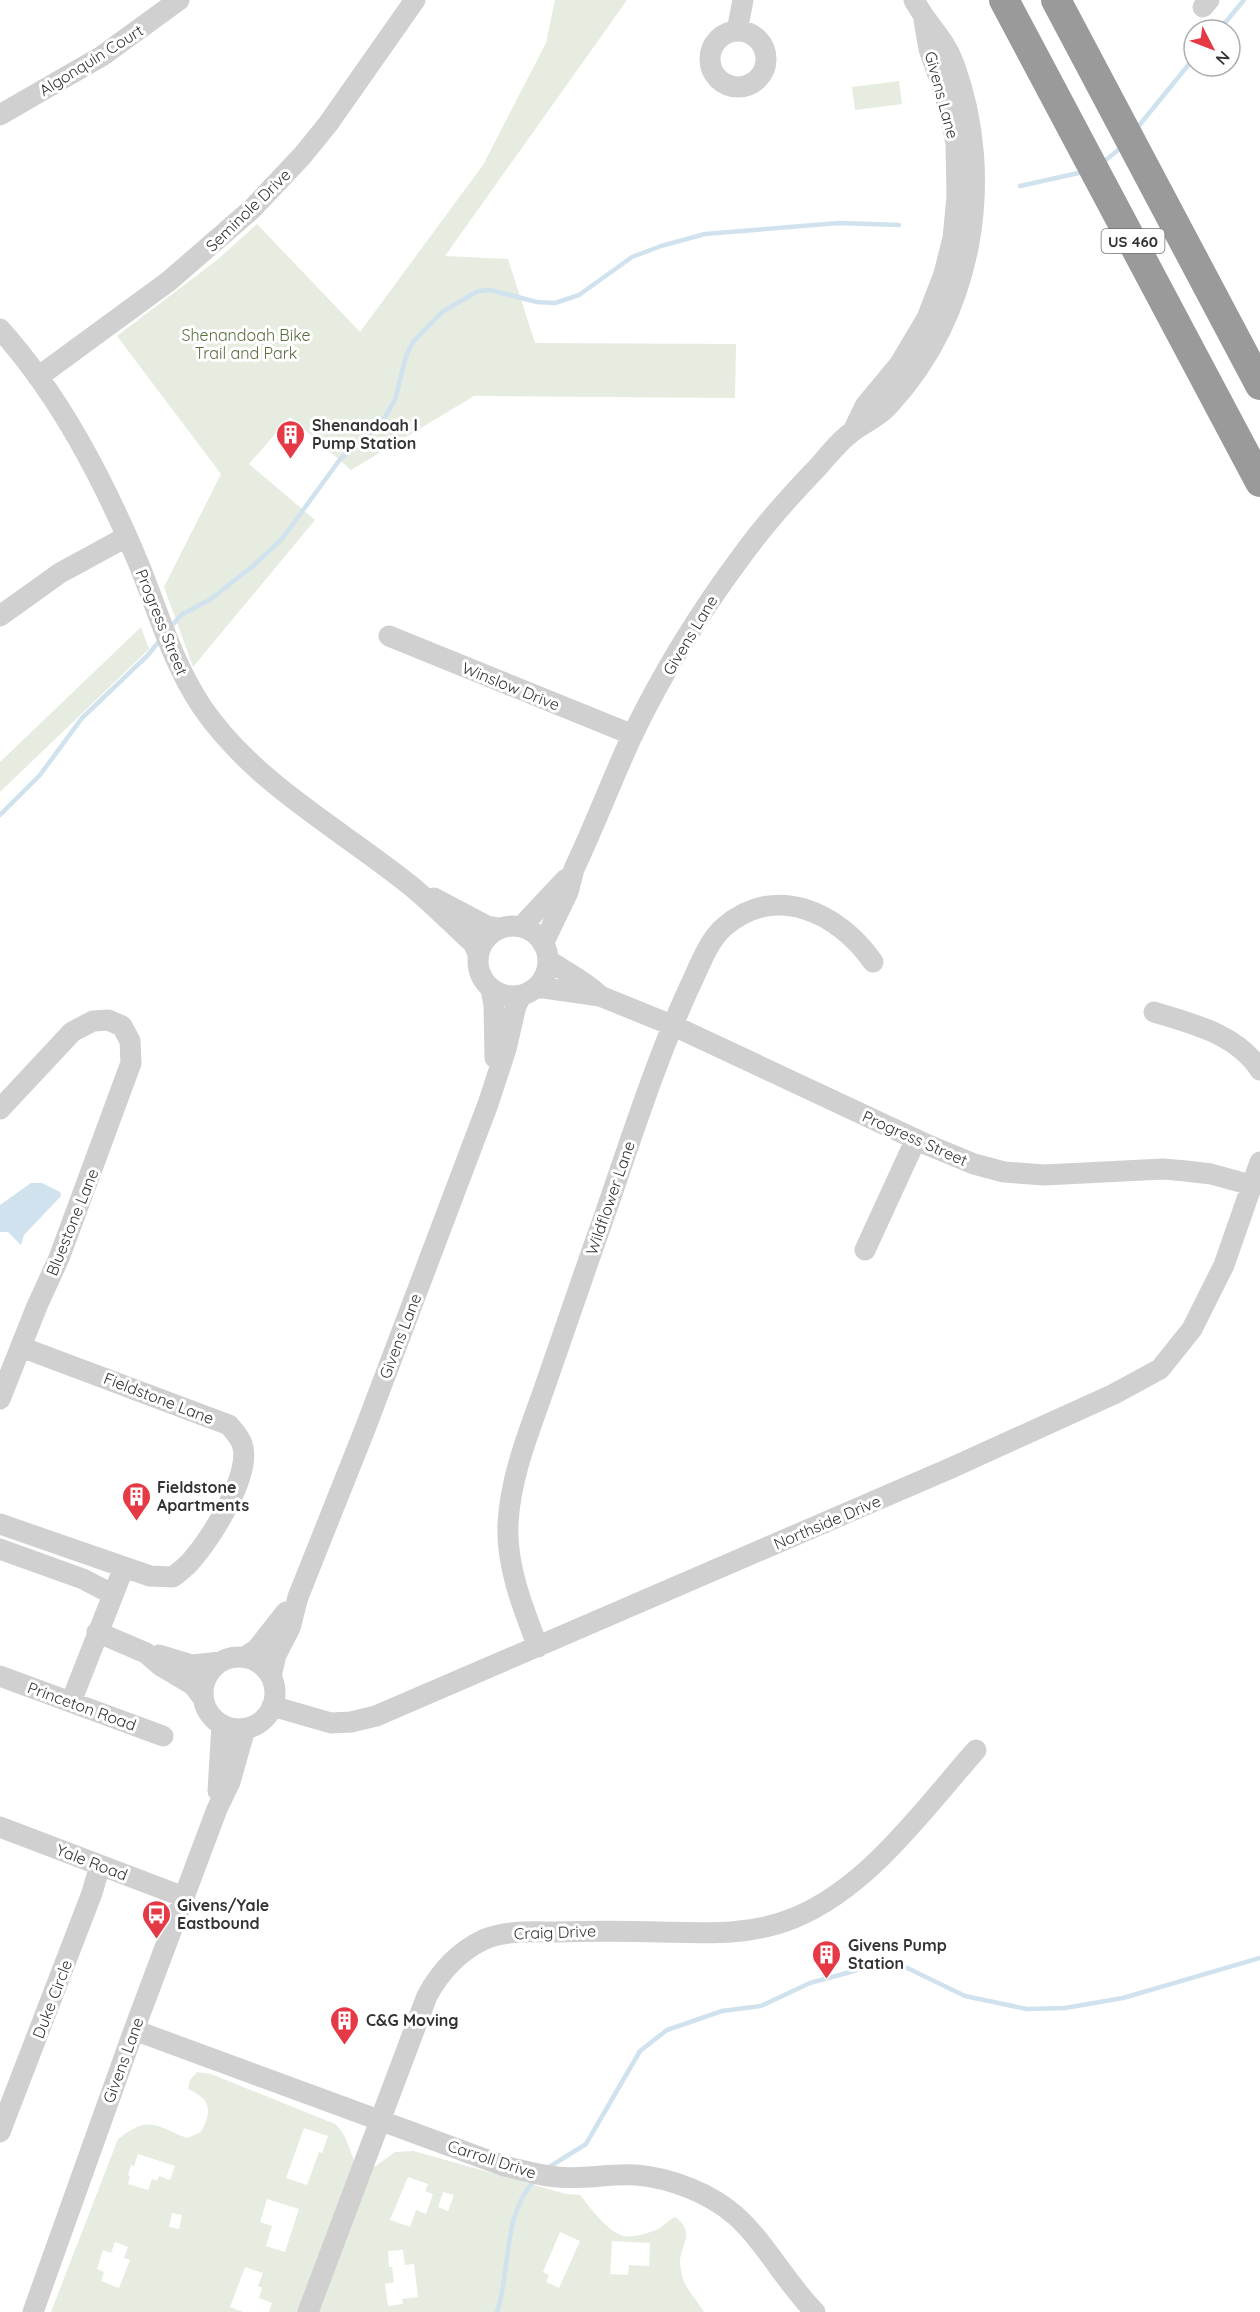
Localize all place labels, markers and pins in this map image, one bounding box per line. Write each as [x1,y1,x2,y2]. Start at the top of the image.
place label: Shenandoah I Pump Station [312,415,418,453]
building icon: Shenandoah I Pump Station [275,418,307,460]
place label: Fieldstone Apartments [157,1477,249,1515]
building icon: Fieldstone Apartments [120,1480,152,1522]
place label: Givens/Yale Eastbound [177,1895,269,1933]
bus stop icon: Givens/Yale Eastbound [140,1898,172,1940]
place label: Givens Pump Station [848,1935,947,1973]
building icon: Givens Pump Station [811,1938,843,1980]
building icon: C&G Moving [329,2004,361,2046]
place label: C&G Moving [366,2010,459,2030]

